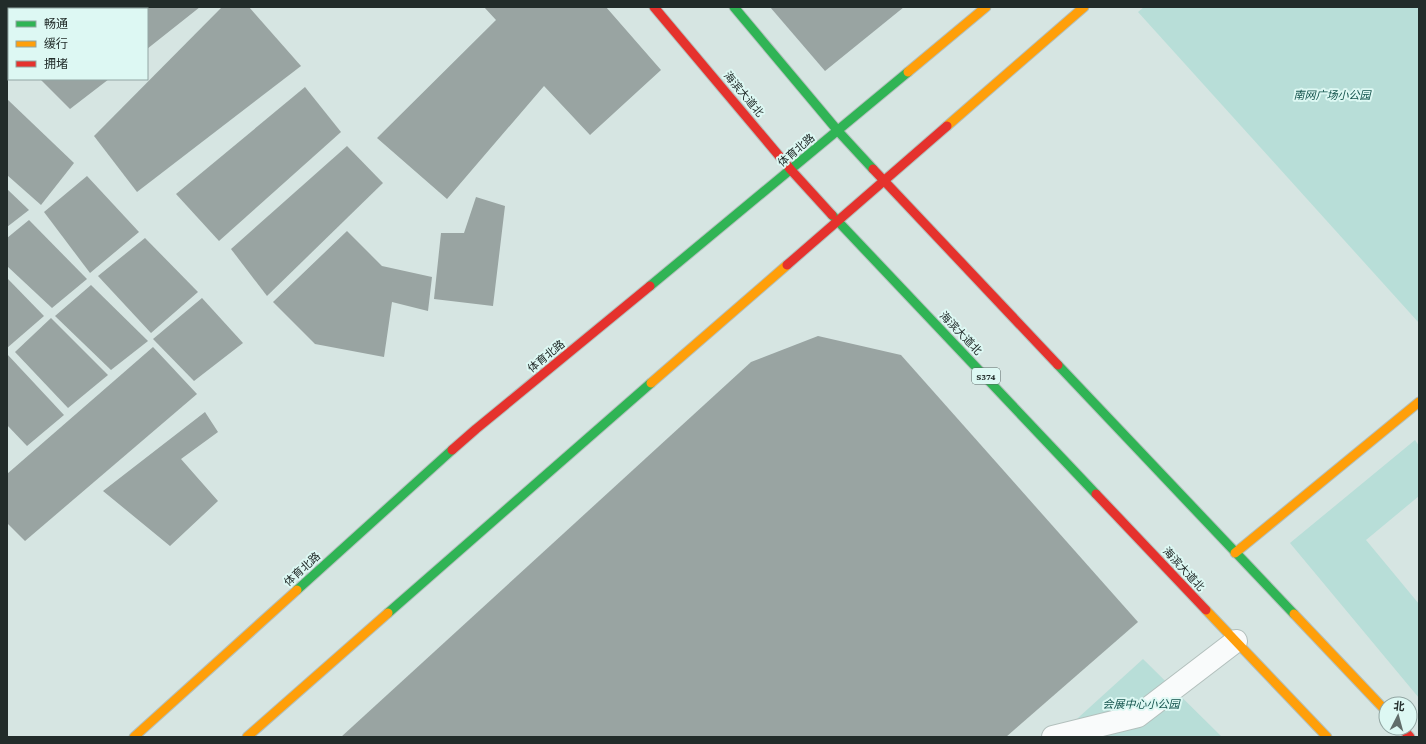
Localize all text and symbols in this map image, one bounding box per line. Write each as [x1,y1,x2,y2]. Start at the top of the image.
legend [8,8,148,80]
text: 畅通 [44,17,68,31]
text: 缓行 [44,37,68,51]
text: 拥堵 [44,57,68,71]
street label: 海滨大道北 [722,69,766,119]
park label: 南网广场小公园 [1294,89,1372,101]
street label: 体育北路 [775,131,817,169]
street label: 海滨大道北 [938,309,984,357]
street label: 体育北路 [525,337,567,375]
road number: S374 [972,368,1000,384]
street label: 海滨大道北 [1161,545,1207,593]
street label: 体育北路 [282,550,322,588]
north arrow [1378,696,1418,736]
park label: 会展中心小公园 [1103,698,1181,710]
text: 北 [1393,700,1405,713]

